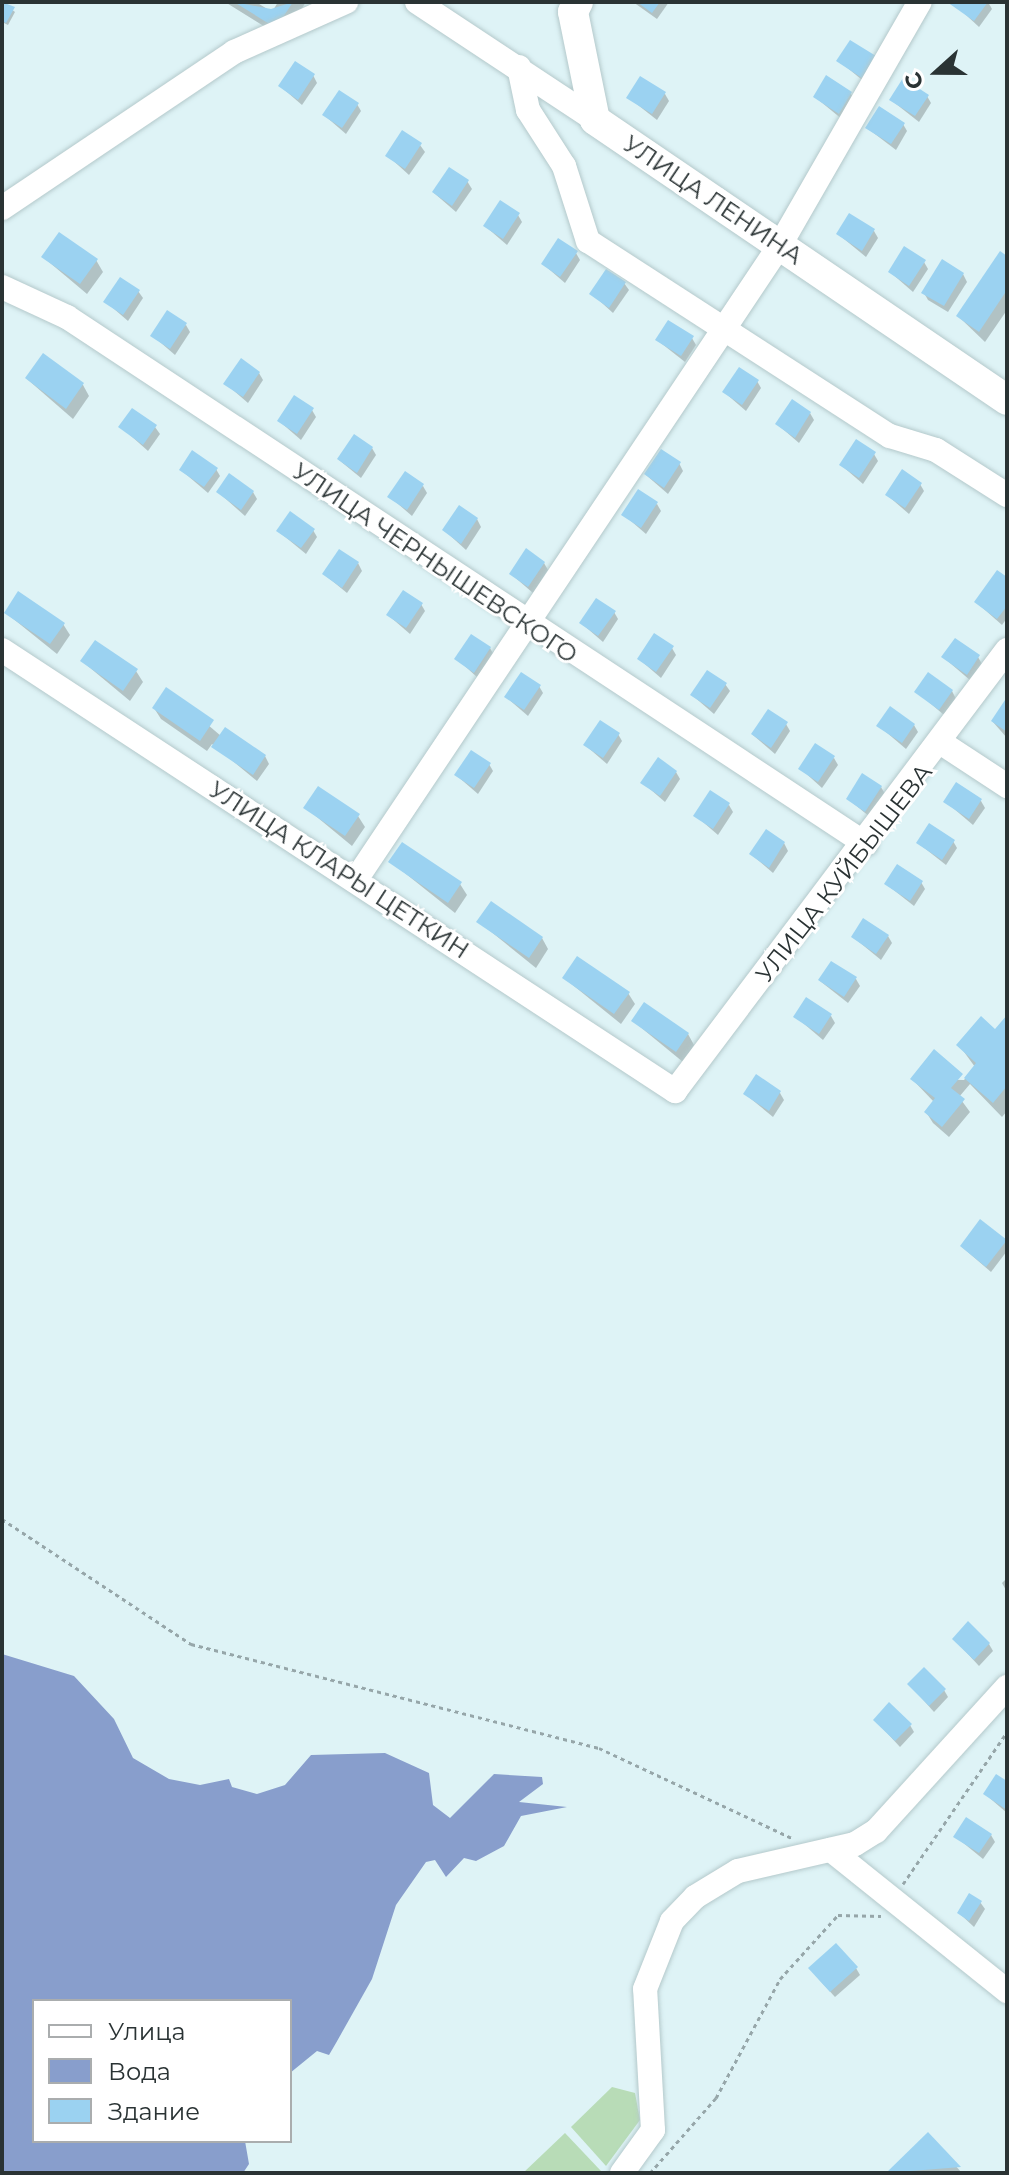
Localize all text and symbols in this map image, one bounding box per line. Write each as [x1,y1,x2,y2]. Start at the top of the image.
north arrow [897,32,977,112]
text: С [899,68,930,93]
street label: УЛИЦА ЛЕНИНА [618,129,808,271]
street label: УЛИЦА ЧЕРНЫШЕВСКОГО [287,457,583,669]
street label: УЛИЦА КУЙБЫШЕВА [750,758,938,988]
street label: УЛИЦА КЛАРЫ ЦЕТКИН [204,775,474,965]
legend [32,1999,292,2143]
text: Улица [108,2017,186,2046]
text: Вода [108,2057,171,2086]
text: Здание [108,2097,200,2126]

